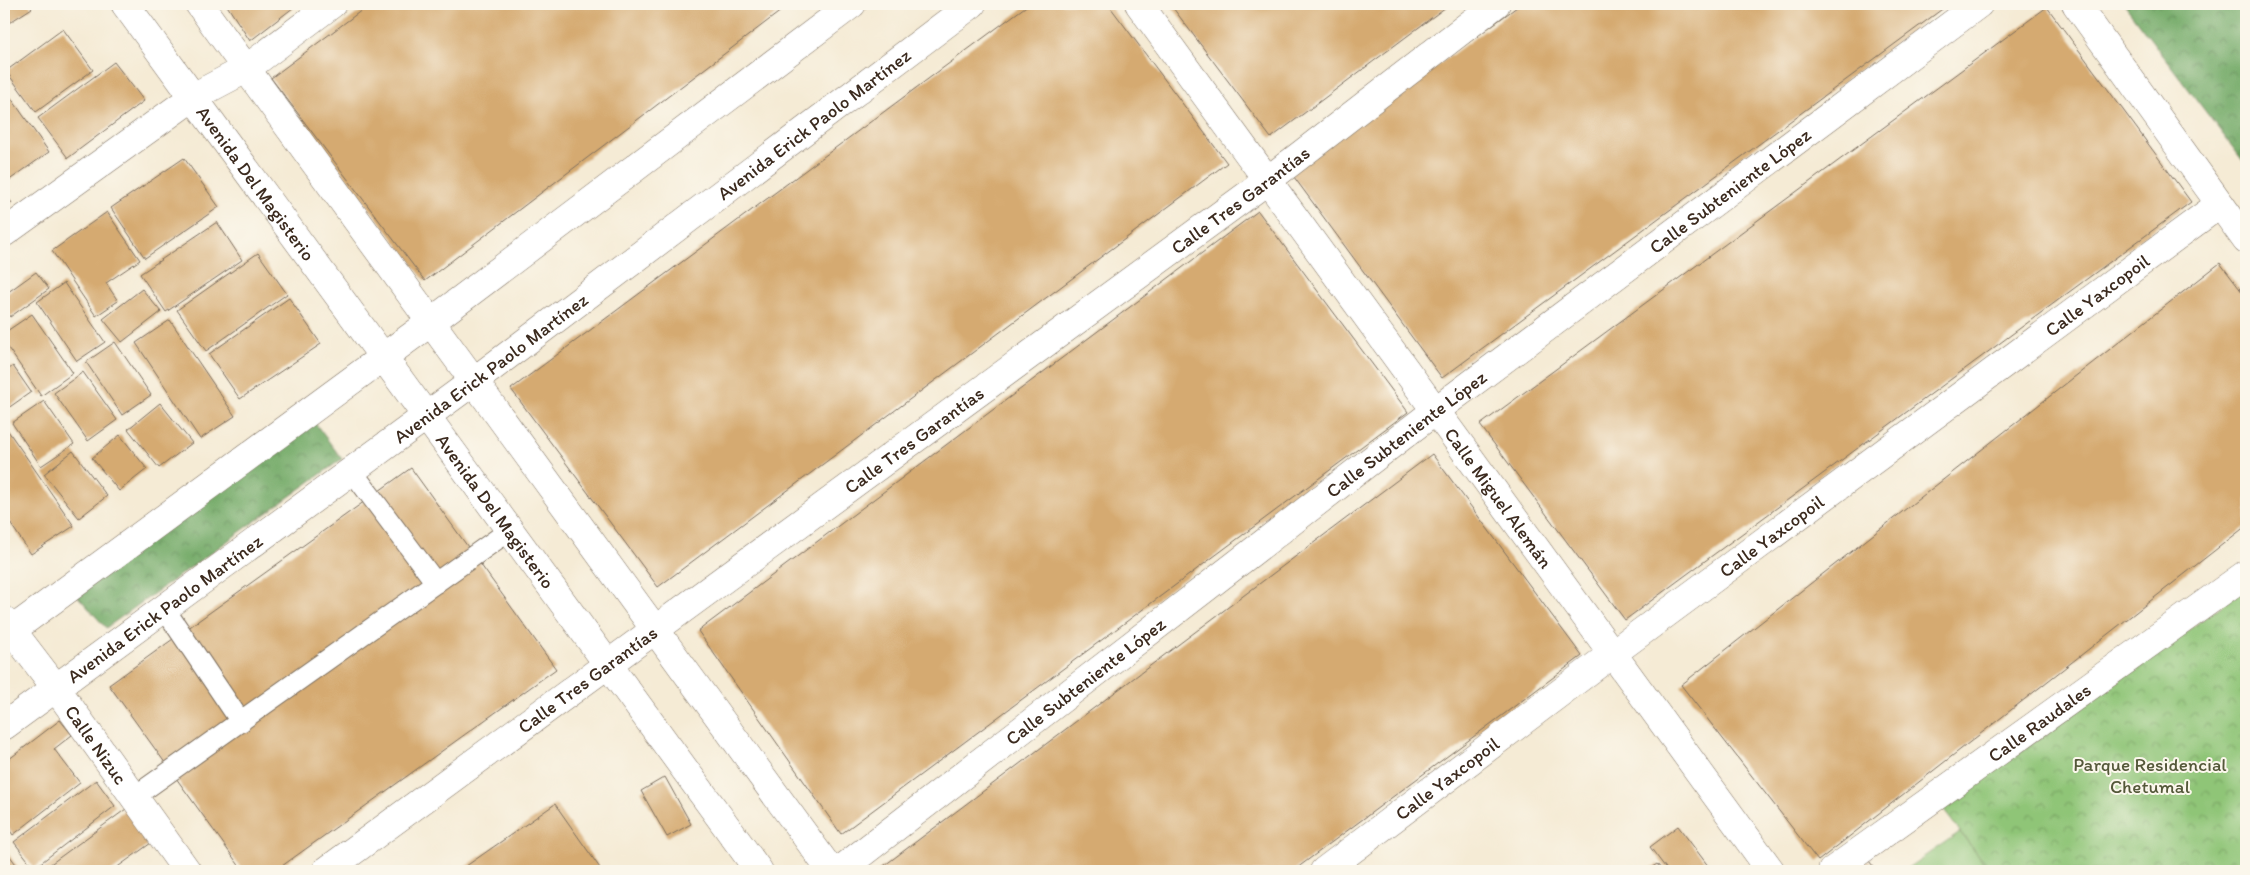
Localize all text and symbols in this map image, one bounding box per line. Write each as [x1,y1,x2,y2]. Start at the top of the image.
street label: Avenida Erick Paolo Martínez [713,43,915,205]
street label: Avenida Del Magisterio [191,102,320,265]
street label: Calle Subteniente López [1645,123,1815,259]
street label: Calle Tres Garantías [1167,141,1314,259]
street label: Calle Yaxcopoil [2041,249,2155,342]
street label: Avenida Erick Paolo Martínez [389,288,593,448]
street label: Calle Subteniente López [1322,366,1491,503]
street label: Calle Tres Garantías [840,382,988,499]
street label: Calle Miguel Alemán [1440,423,1558,573]
street label: Avenida Del Magisterio [431,429,560,593]
street label: Calle Yaxcopoil [1715,490,1829,582]
street label: Avenida Erick Paolo Martínez [63,529,267,688]
street label: Calle Subteniente López [1001,612,1170,750]
street label: Calle Tres Garantías [513,621,662,738]
street label: Calle Raudales [1984,678,2095,767]
street label: Calle Nizuc [60,701,132,789]
street label: Calle Yaxcopoil [1391,732,1504,825]
park label: Parque Residencial Chetumal [2073,753,2227,798]

